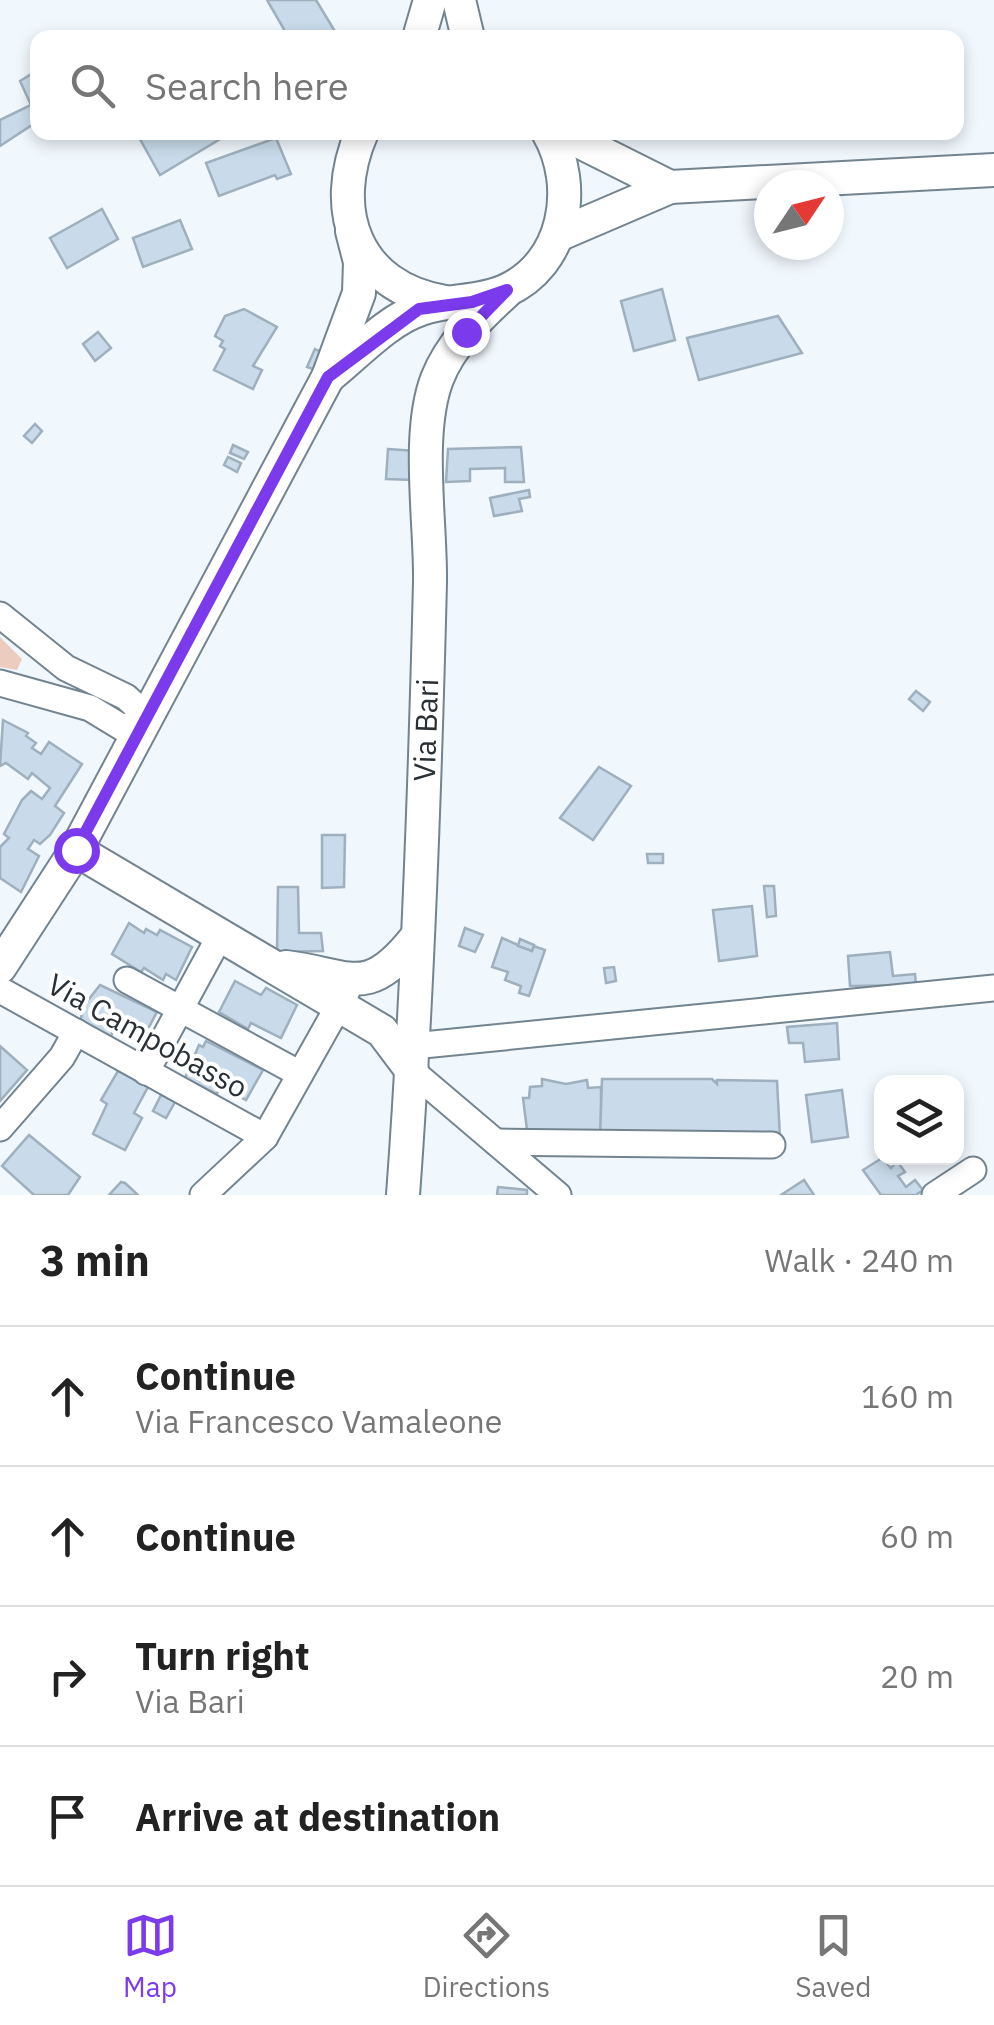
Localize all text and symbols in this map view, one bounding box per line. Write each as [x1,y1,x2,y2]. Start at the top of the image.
search box [30,30,964,140]
icon: search [65,58,120,113]
text: Search here [145,61,349,110]
north arrow [754,170,844,260]
route end [444,310,490,356]
street label: Via Bari [404,678,446,782]
route start [54,828,100,874]
street label: Via Campobasso [41,964,255,1106]
map controls [874,1075,964,1165]
button: layers [874,1075,964,1165]
text: 3 min [40,1233,150,1288]
text: Walk · 240 m [765,1239,954,1281]
text: Continue [135,1351,296,1400]
icon: ahead [40,1369,95,1424]
text: 160 m [861,1375,954,1417]
text: Via Francesco Vamaleone [135,1400,502,1442]
icon: ahead [40,1509,95,1564]
text: Continue [135,1512,296,1561]
text: 60 m [880,1515,954,1557]
text: Turn right [135,1631,310,1680]
icon: right [40,1649,95,1704]
text: 20 m [880,1655,954,1697]
text: Via Bari [135,1680,245,1722]
icon: arrive [40,1789,95,1844]
text: Arrive at destination [135,1792,500,1841]
tab: Map [123,1908,178,2005]
tab: Directions [423,1908,550,2005]
tab: Saved [795,1908,871,2005]

